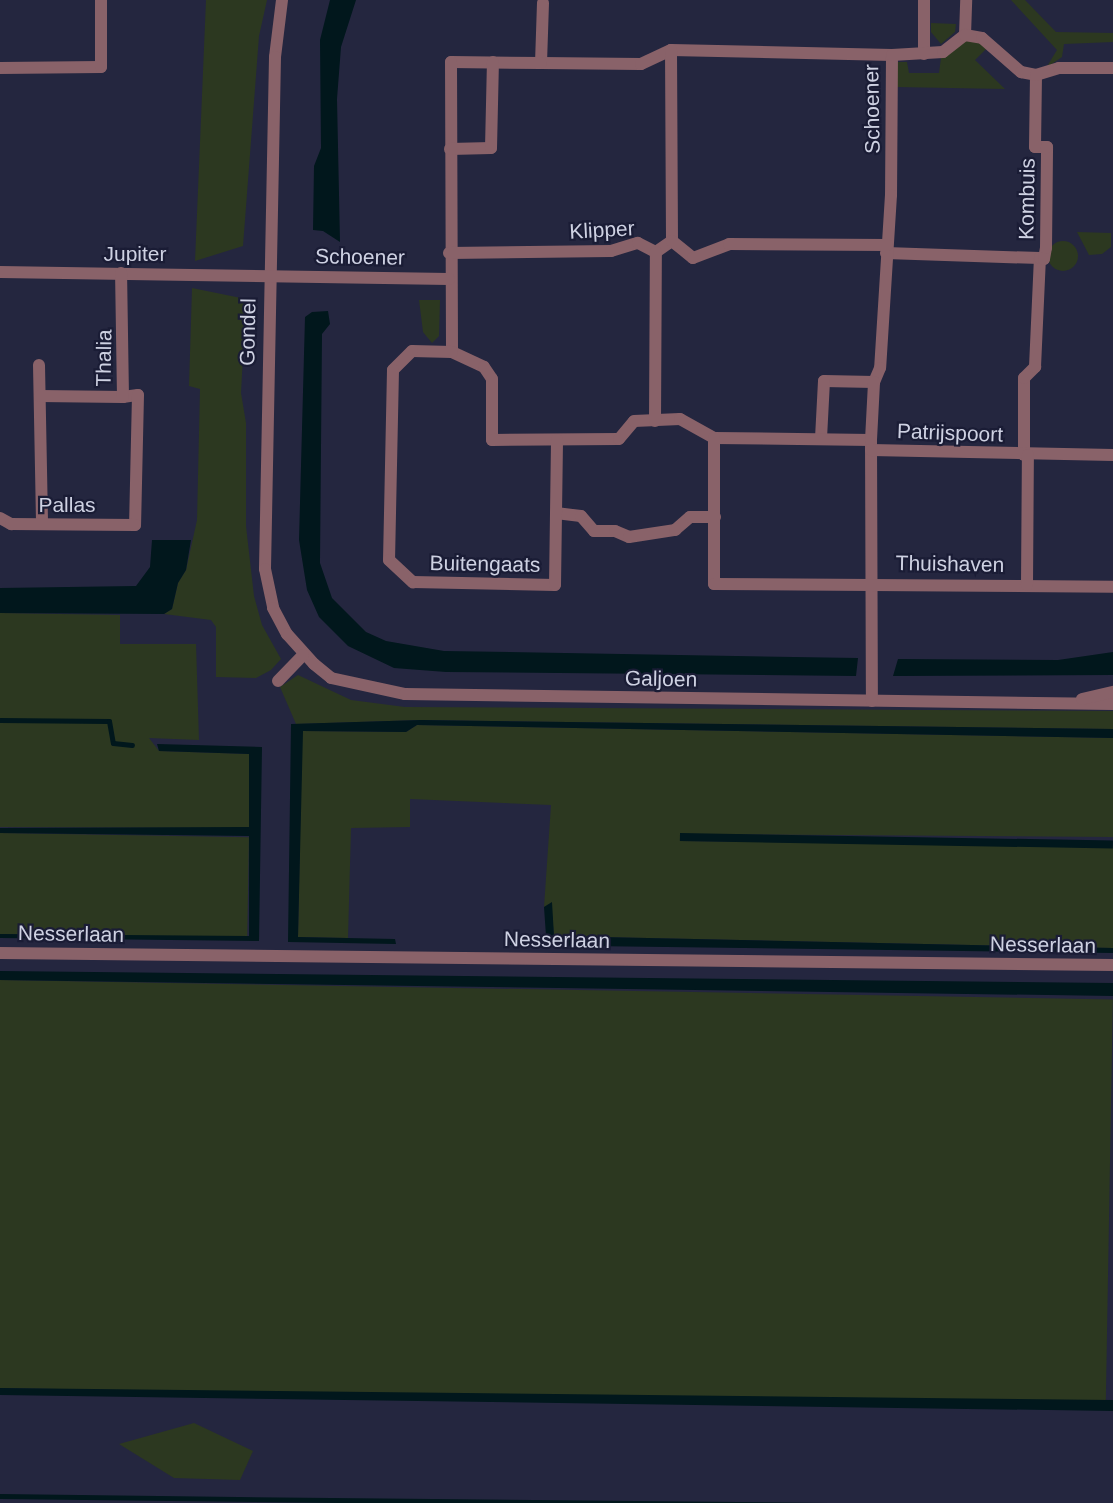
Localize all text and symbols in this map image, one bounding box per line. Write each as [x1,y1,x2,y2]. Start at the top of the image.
street label: Schoener [859,64,885,154]
street label: Kombuis [1014,158,1040,240]
street label: Klipper [569,216,635,244]
street label: Jupiter [103,241,167,267]
street label: Schoener [315,244,405,270]
street label: Gondel [235,298,261,366]
street label: Thalia [91,329,117,387]
street label: Patrijspoort [896,419,1004,447]
street label: Pallas [38,492,96,518]
street label: Buitengaats [429,550,541,578]
street label: Thuishaven [896,550,1004,578]
street label: Galjoen [625,666,697,692]
street label: Nesserlaan [18,920,124,948]
street label: Nesserlaan [504,926,610,954]
street label: Nesserlaan [990,931,1096,959]

